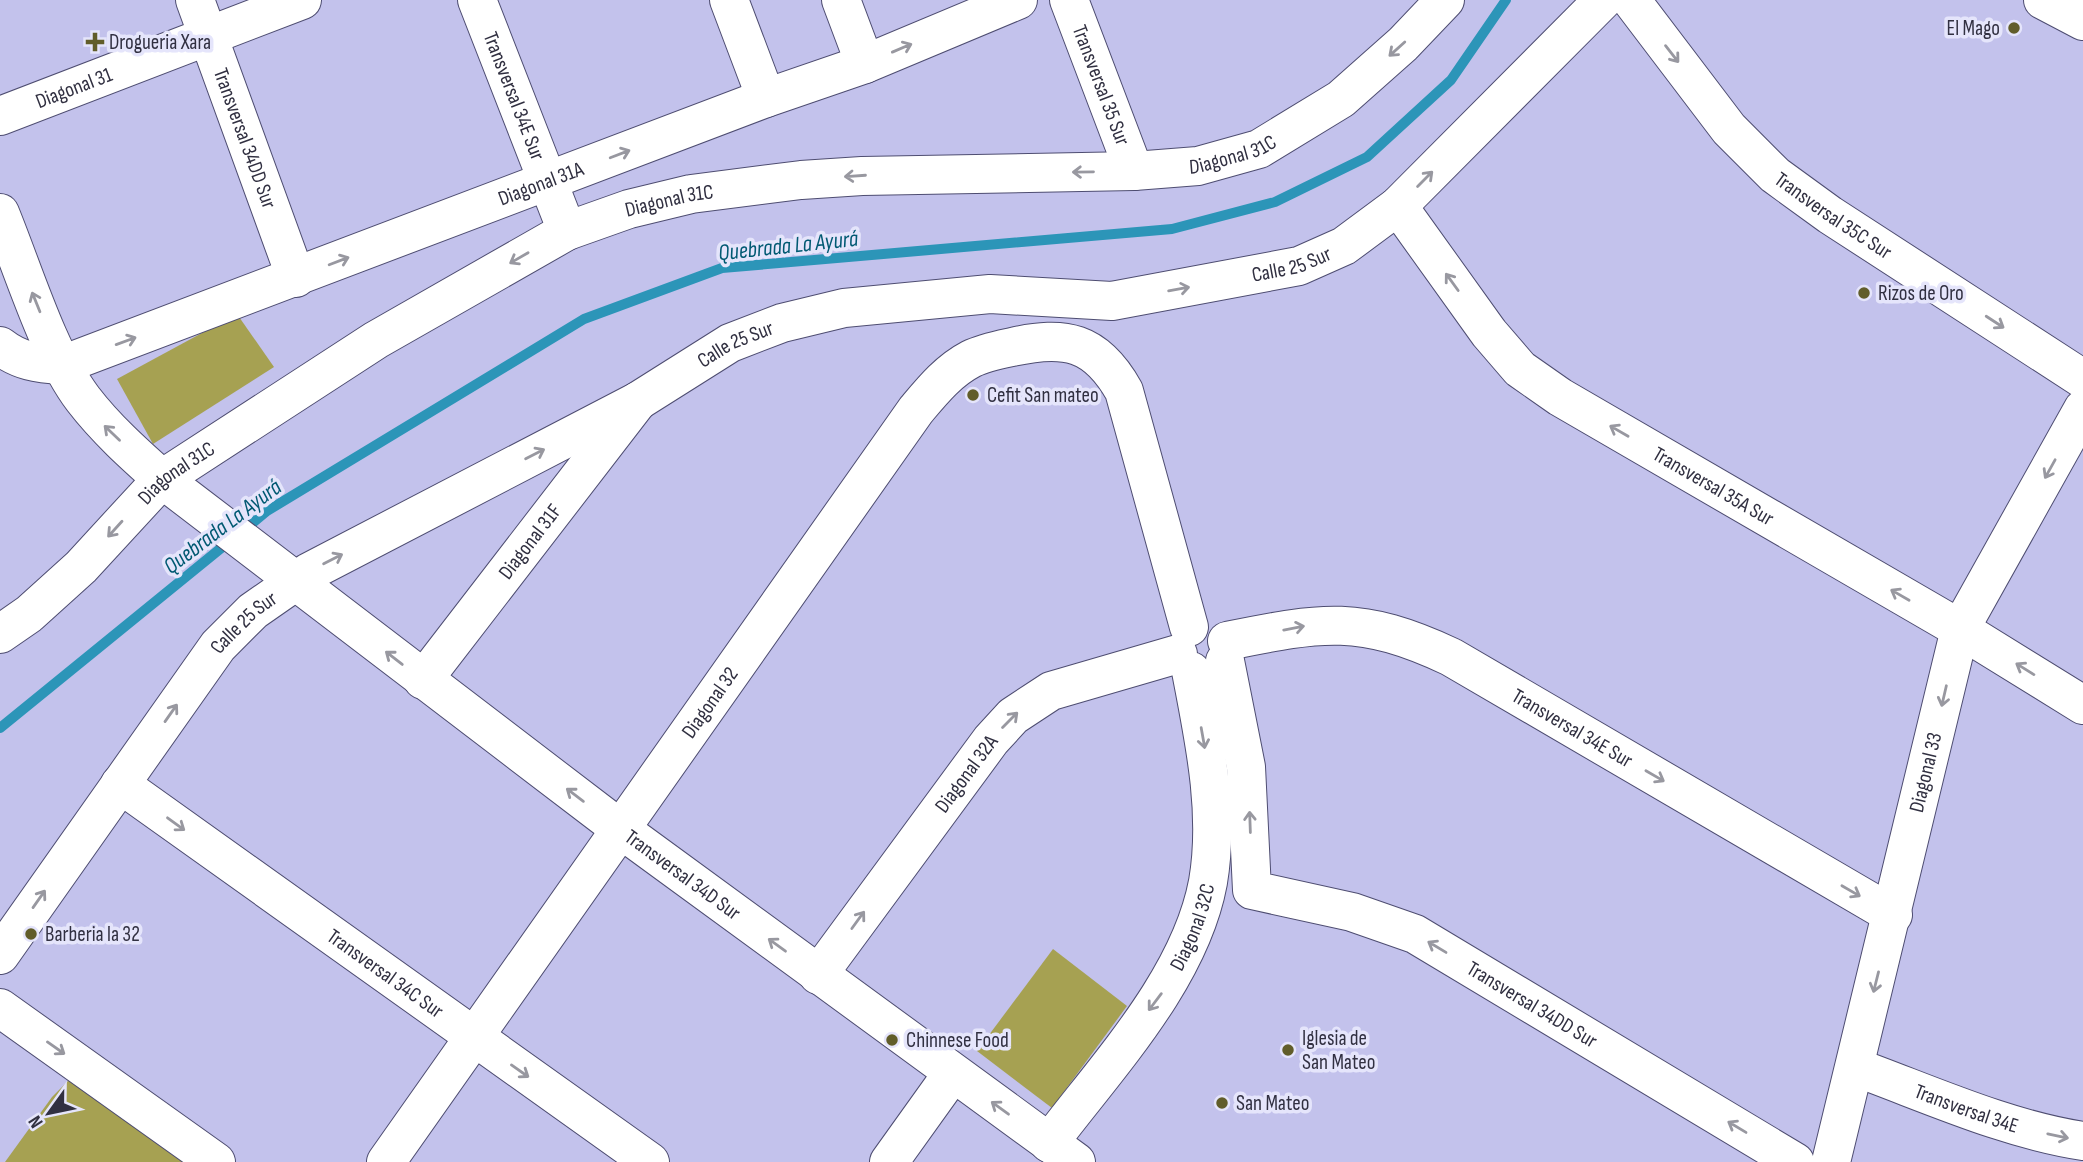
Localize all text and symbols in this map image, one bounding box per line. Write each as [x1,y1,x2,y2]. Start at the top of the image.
place label: El Mago [1947,16,2000,41]
marker: El Mago [2006,20,2022,36]
street label: Transversal 35 Sur [1067,22,1135,149]
street label: Transversal 34E Sur [478,28,550,164]
place label: Drogueria Xara [109,30,211,55]
marker: Drogueria Xara [87,34,103,50]
one-way arrow [1389,40,1406,57]
one-way arrow [891,41,912,54]
one-way arrow [1665,44,1680,63]
street label: Diagonal 31 [32,62,116,114]
street label: Transversal 34DD Sur [208,65,282,212]
street label: Diagonal 31C [1188,129,1281,180]
one-way arrow [609,147,631,160]
street label: Diagonal 31A [495,156,588,211]
one-way arrow [1072,165,1095,178]
street label: Transversal 35C Sur [1769,167,1896,265]
one-way arrow [845,170,867,183]
one-way arrow [1416,170,1433,187]
street label: Diagonal 31C [622,179,715,223]
water label: Quebrada La Ayurá [717,225,860,267]
street label: Calle 25 Sur [1250,241,1335,288]
one-way arrow [510,251,530,265]
one-way arrow [328,254,350,267]
one-way arrow [1445,273,1459,292]
place label: Rizos de Oro [1878,281,1964,306]
one-way arrow [1168,282,1190,295]
marker: Rizos de Oro [1856,285,1872,301]
one-way arrow [29,292,42,313]
one-way arrow [1985,314,2004,329]
street label: Calle 25 Sur [693,315,777,373]
one-way arrow [115,334,137,346]
place label: Cefit San mateo [987,383,1099,408]
marker: Cefit San mateo [965,387,981,403]
one-way arrow [104,424,121,441]
one-way arrow [1609,424,1630,437]
street label: Diagonal 31C [133,436,219,510]
street label: Transversal 35A Sur [1648,442,1778,531]
one-way arrow [525,447,545,461]
one-way arrow [2043,458,2057,478]
water label: Quebrada La Ayurá [158,473,288,580]
street label: Diagonal 31F [493,499,567,584]
one-way arrow [107,519,123,537]
one-way arrow [323,552,343,566]
street label: Calle 25 Sur [205,586,282,658]
one-way arrow [1891,588,1911,602]
one-way arrow [1282,621,1305,634]
one-way arrow [385,650,403,665]
one-way arrow [2015,662,2035,676]
street label: Diagonal 32 [677,663,744,743]
street label: Transversal 34E Sur [1507,683,1637,773]
one-way arrow [1937,684,1950,706]
one-way arrow [164,704,178,723]
one-way arrow [1002,711,1019,728]
one-way arrow [1197,726,1210,749]
street label: Diagonal 32A [930,729,1004,818]
street label: Diagonal 33 [1904,730,1948,815]
one-way arrow [1644,769,1664,783]
one-way arrow [566,788,585,802]
one-way arrow [1244,811,1257,834]
one-way arrow [166,817,185,831]
street label: Transversal 34D Sur [620,824,745,926]
street label: Diagonal 32C [1165,881,1220,975]
one-way arrow [1840,884,1860,898]
one-way arrow [32,890,46,909]
one-way arrow [851,911,866,930]
place label: Barberia la 32 [45,922,140,947]
street label: Transversal 34C Sur [322,924,448,1024]
marker: Barberia la 32 [23,926,39,942]
one-way arrow [768,938,787,952]
one-way arrow [1427,939,1447,953]
street label: Transversal 34DD Sur [1462,956,1602,1053]
one-way arrow [1869,970,1882,992]
one-way arrow [1147,992,1162,1010]
place label: Iglesia de San Mateo [1302,1026,1375,1075]
place label: Chinnese Food [906,1028,1009,1053]
marker: Chinnese Food [884,1032,900,1048]
one-way arrow [46,1041,65,1055]
marker: Iglesia de San Mateo [1280,1042,1296,1058]
one-way arrow [510,1064,529,1078]
north arrow [14,1078,84,1148]
street label: Transversal 34E [1911,1079,2021,1139]
place label: San Mateo [1236,1091,1309,1116]
marker: San Mateo [1214,1095,1230,1111]
one-way arrow [991,1101,1010,1116]
text: N [24,1111,48,1132]
one-way arrow [1727,1120,1747,1134]
one-way arrow [2046,1130,2069,1144]

